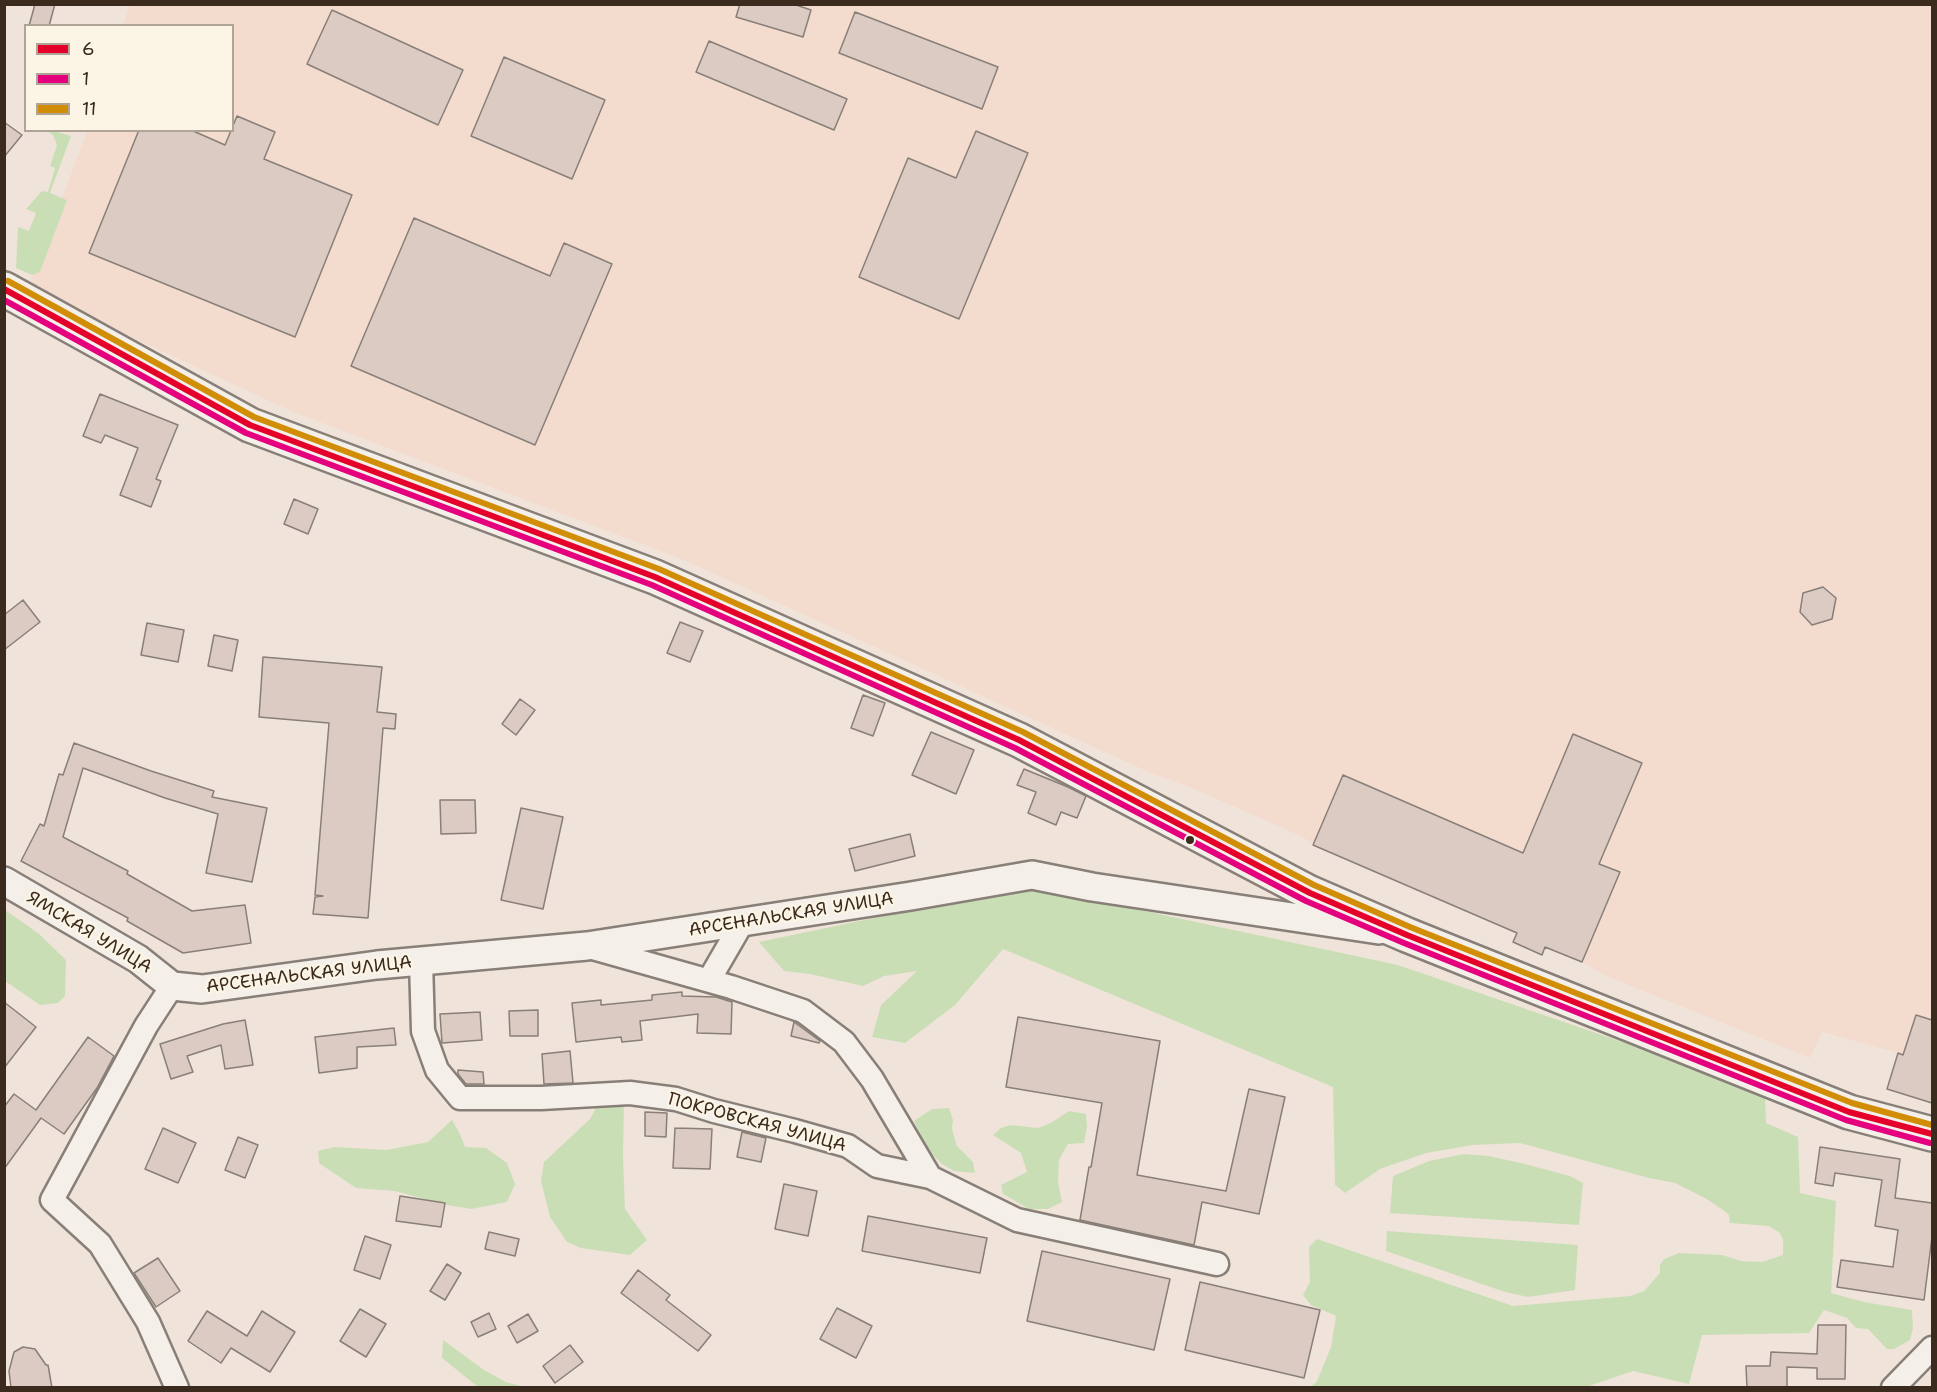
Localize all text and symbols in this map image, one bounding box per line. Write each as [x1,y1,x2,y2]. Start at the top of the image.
legend [24,24,234,132]
text: 6 [82,37,95,61]
text: 1 [82,67,90,91]
text: 11 [82,97,96,121]
unlabelled marker [1184,834,1196,846]
street label: ЯМСКАЯ УЛИЦА [23,887,155,979]
street label: АРСЕНАЛЬСКАЯ УЛИЦА [687,888,895,942]
street label: АРСЕНАЛЬСКАЯ УЛИЦА [205,952,413,998]
street label: ПОКРОВСКАЯ УЛИЦА [666,1089,848,1157]

